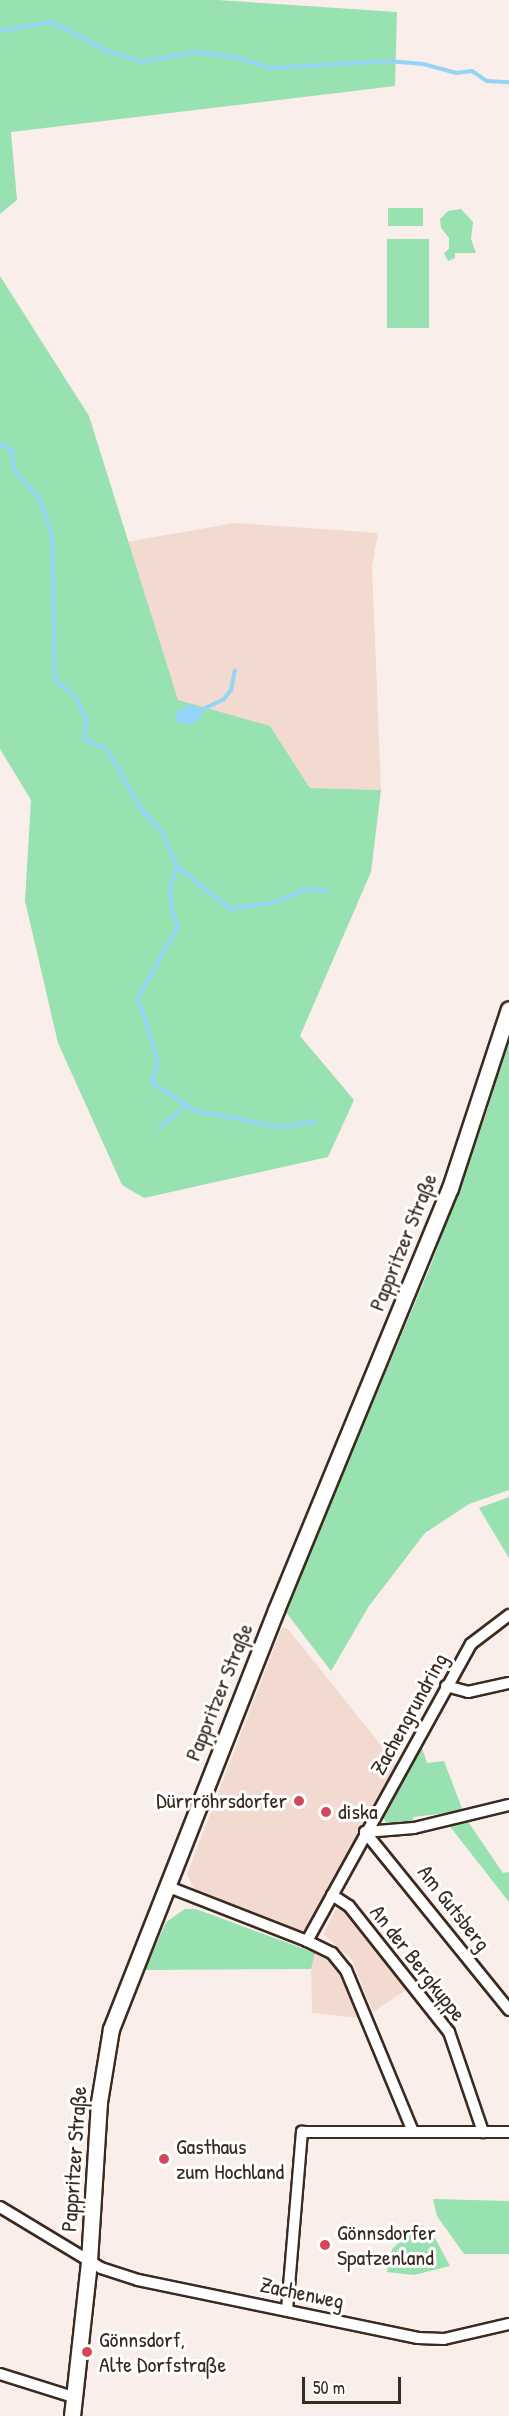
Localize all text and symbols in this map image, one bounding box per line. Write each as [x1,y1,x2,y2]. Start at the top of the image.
street label: Pappritzer Straße [363,1169,443,1315]
street label: Pappritzer Straße [179,1619,259,1765]
street label: Zachengrundring [365,1649,453,1779]
place label: Dürrröhrsdorfer [156,1788,287,1814]
marker: Dürrröhrsdorfer [292,1794,306,1808]
place label: diska [338,1799,378,1825]
marker: diska [319,1805,333,1819]
street label: Am Gutsberg [412,1860,496,1956]
street label: An der Bergkuppe [364,1900,472,2026]
street label: Pappritzer Straße [56,2085,92,2233]
place label: Gasthaus zum Hochland [176,2133,284,2184]
marker: Gasthaus zum Hochland [157,2152,171,2166]
place label: Gönnsdorfer Spatzenland [337,2219,436,2270]
marker: Gönnsdorfer Spatzenland [318,2238,332,2252]
street label: Zachenweg [258,2271,346,2315]
place label: Gönnsdorf, Alte Dorfstraße [99,2326,226,2378]
marker: Gönnsdorf, Alte Dorfstraße [80,2345,94,2359]
scale bar [305,2365,404,2403]
text: 50 m [313,2375,345,2400]

